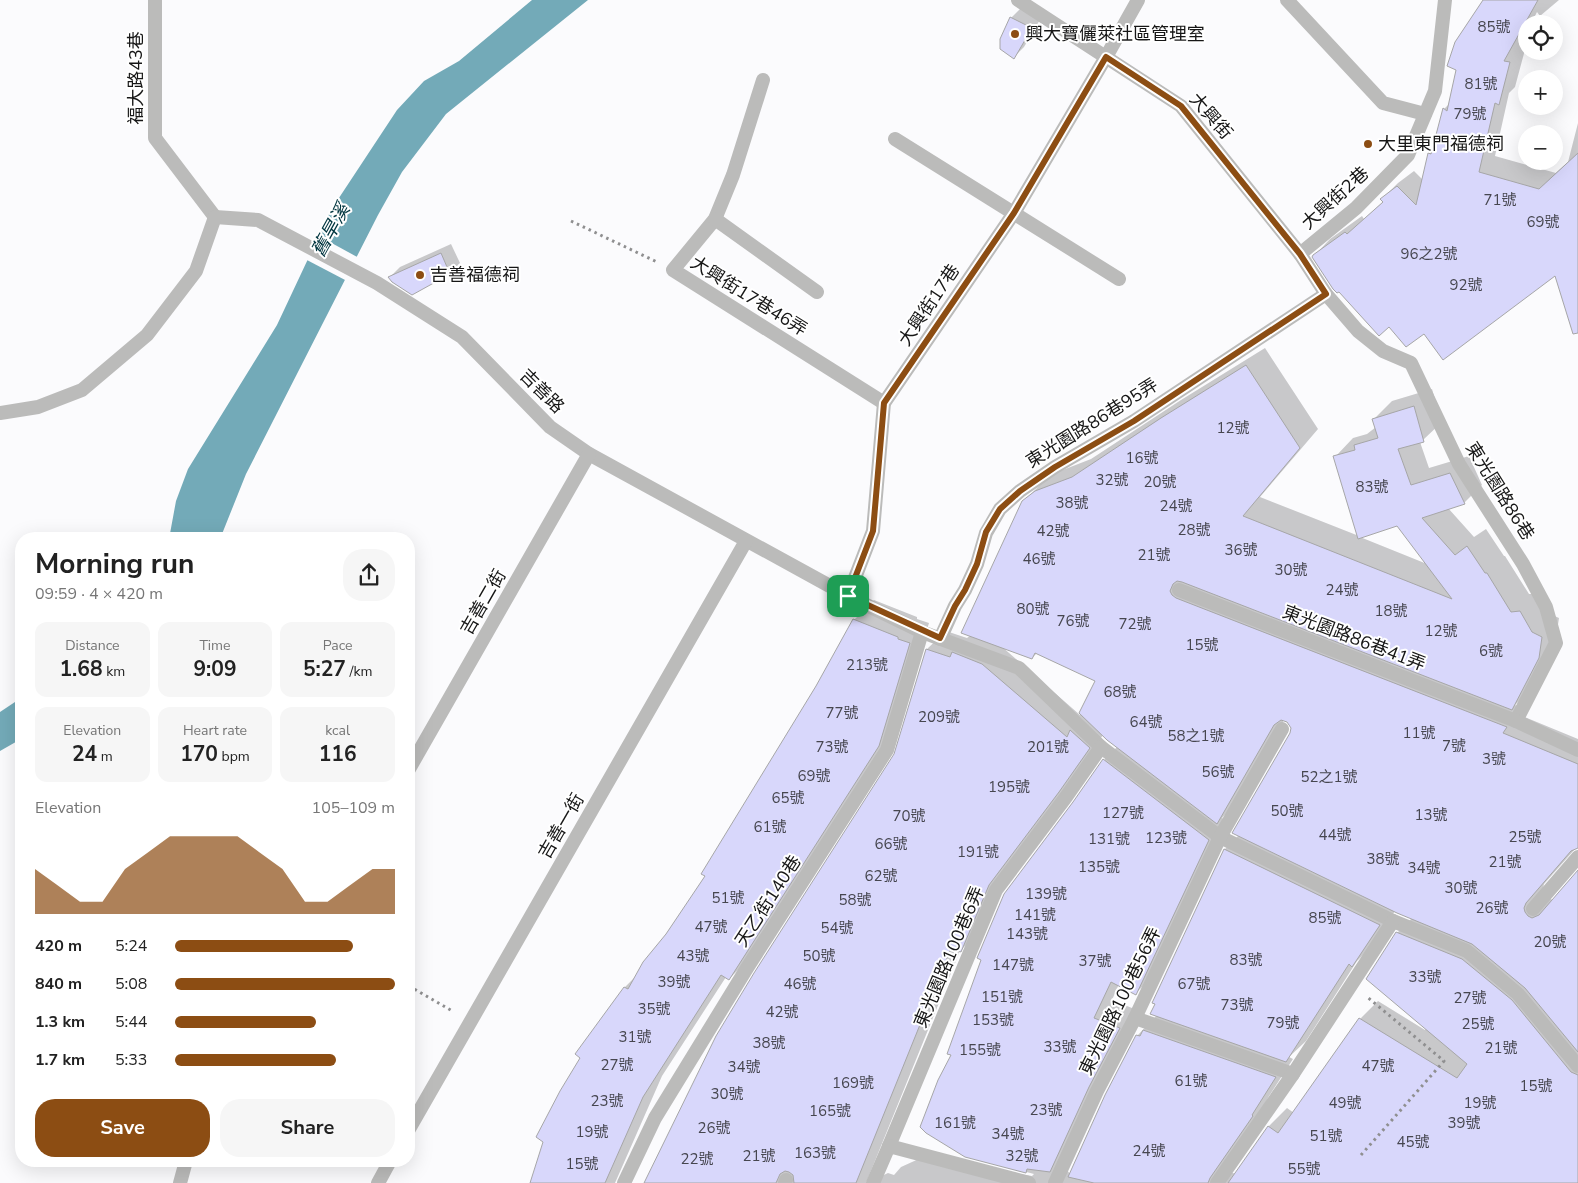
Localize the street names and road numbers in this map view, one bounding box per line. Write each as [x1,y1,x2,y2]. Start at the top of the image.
street label: 福大路43巷 [124,31,148,125]
street label: 大興街 [1184,88,1238,144]
street label: 大興街2巷 [1296,161,1374,235]
street label: 大興街17巷46弄 [686,251,812,341]
street label: 大興街17巷 [893,259,965,351]
street label: 吉善路 [514,363,570,419]
street label: 東光園路86巷95弄 [1022,373,1162,473]
street label: 東光園路86巷 [1460,437,1540,545]
street label: 吉善二街 [455,565,511,639]
street label: 東光園路86巷41弄 [1279,600,1429,676]
street label: 吉善一街 [533,789,589,863]
street label: 天乙街140巷 [730,851,806,951]
street label: 東光園路100巷6弄 [908,883,990,1031]
street label: 東光園路100巷56弄 [1074,923,1166,1079]

